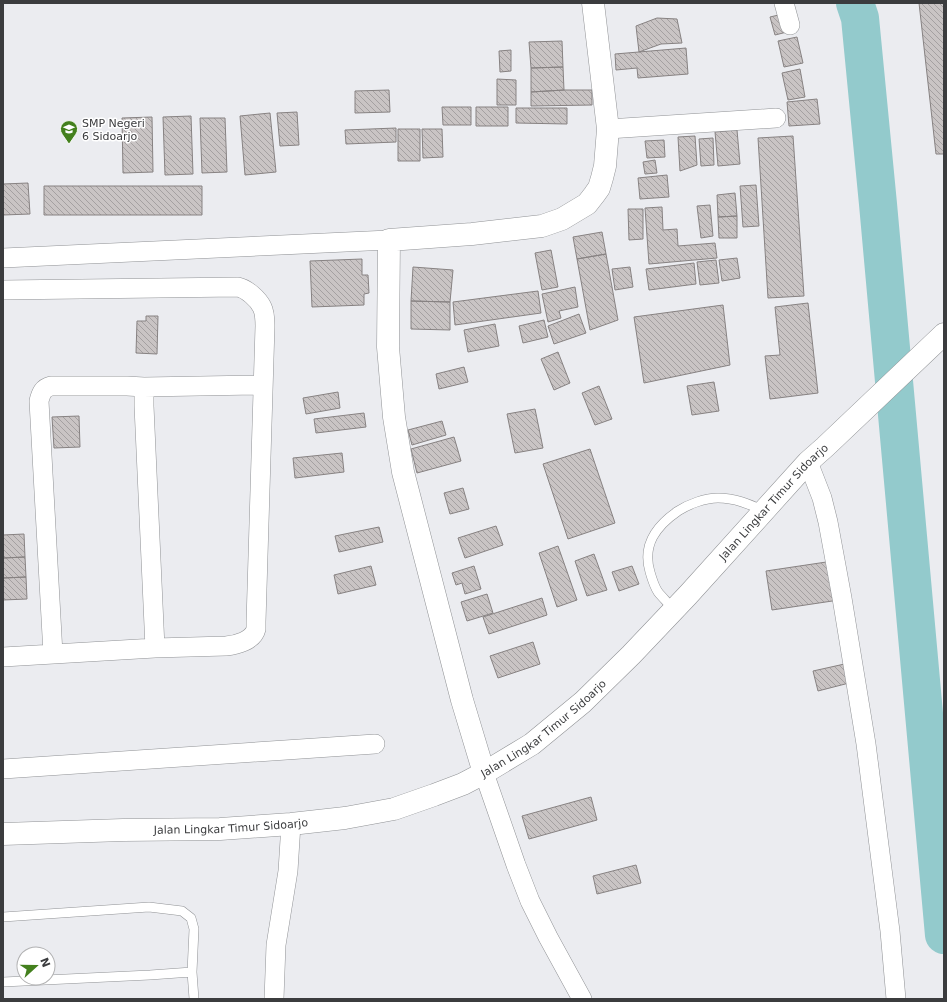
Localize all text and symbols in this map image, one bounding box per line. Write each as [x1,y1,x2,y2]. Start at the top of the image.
place label: SMP Negeri 6 Sidoarjo [82,117,145,143]
school or university icon: SMP Negeri 6 Sidoarjo [59,119,79,144]
street label: Jalan Lingkar Timur Sidoarjo [715,441,831,564]
street label: Jalan Lingkar Timur Sidoarjo [478,676,609,780]
street label: Jalan Lingkar Timur Sidoarjo [153,816,309,836]
north arrow [16,946,56,986]
text: N [37,956,53,969]

